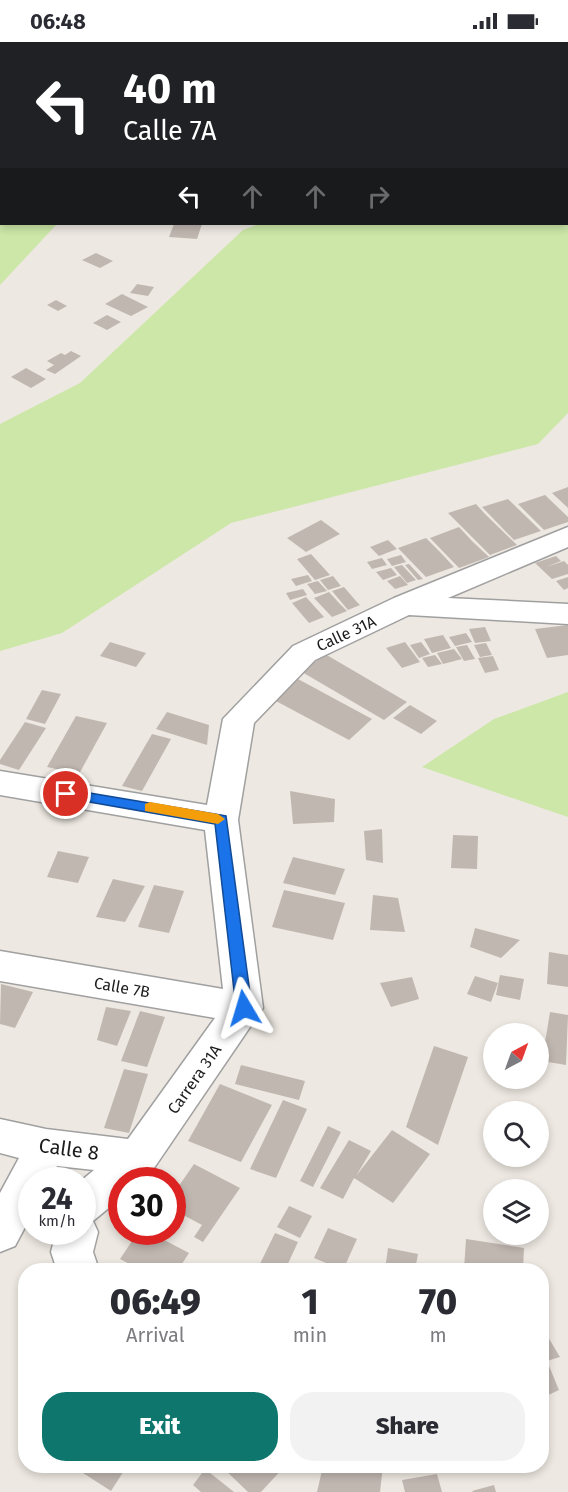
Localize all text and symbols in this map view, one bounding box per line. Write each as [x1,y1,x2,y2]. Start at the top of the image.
text: 06:48 [30,8,86,35]
text: 40 m [123,64,217,114]
icon: left [24,66,102,144]
text: Calle 7A [123,115,216,147]
icon: left [173,180,206,213]
icon: ahead [236,180,269,213]
icon: ahead [299,180,332,213]
icon: right [362,180,395,213]
street label: Calle 31A [314,611,380,655]
pin [40,768,91,819]
icon: arrive [49,777,82,810]
street label: Calle 7B [92,973,152,1002]
position arrow [212,976,276,1040]
north arrow [483,1023,549,1089]
map controls [483,1023,549,1245]
street label: Carrera 31A [164,1040,226,1118]
button: search [483,1101,549,1167]
street label: Calle 8 [37,1133,101,1165]
speed limit sign: 30 [108,1167,186,1245]
button: layers [483,1179,549,1245]
text: 24 [41,1181,73,1217]
text: km/h [38,1212,76,1230]
text: 06:49 [110,1280,201,1324]
text: 1 [301,1280,318,1324]
text: 70 [419,1280,457,1324]
text: Arrival [126,1323,185,1347]
text: min [293,1323,327,1347]
text: m [429,1323,447,1347]
button: Exit [42,1392,278,1461]
button: Share [290,1392,525,1461]

